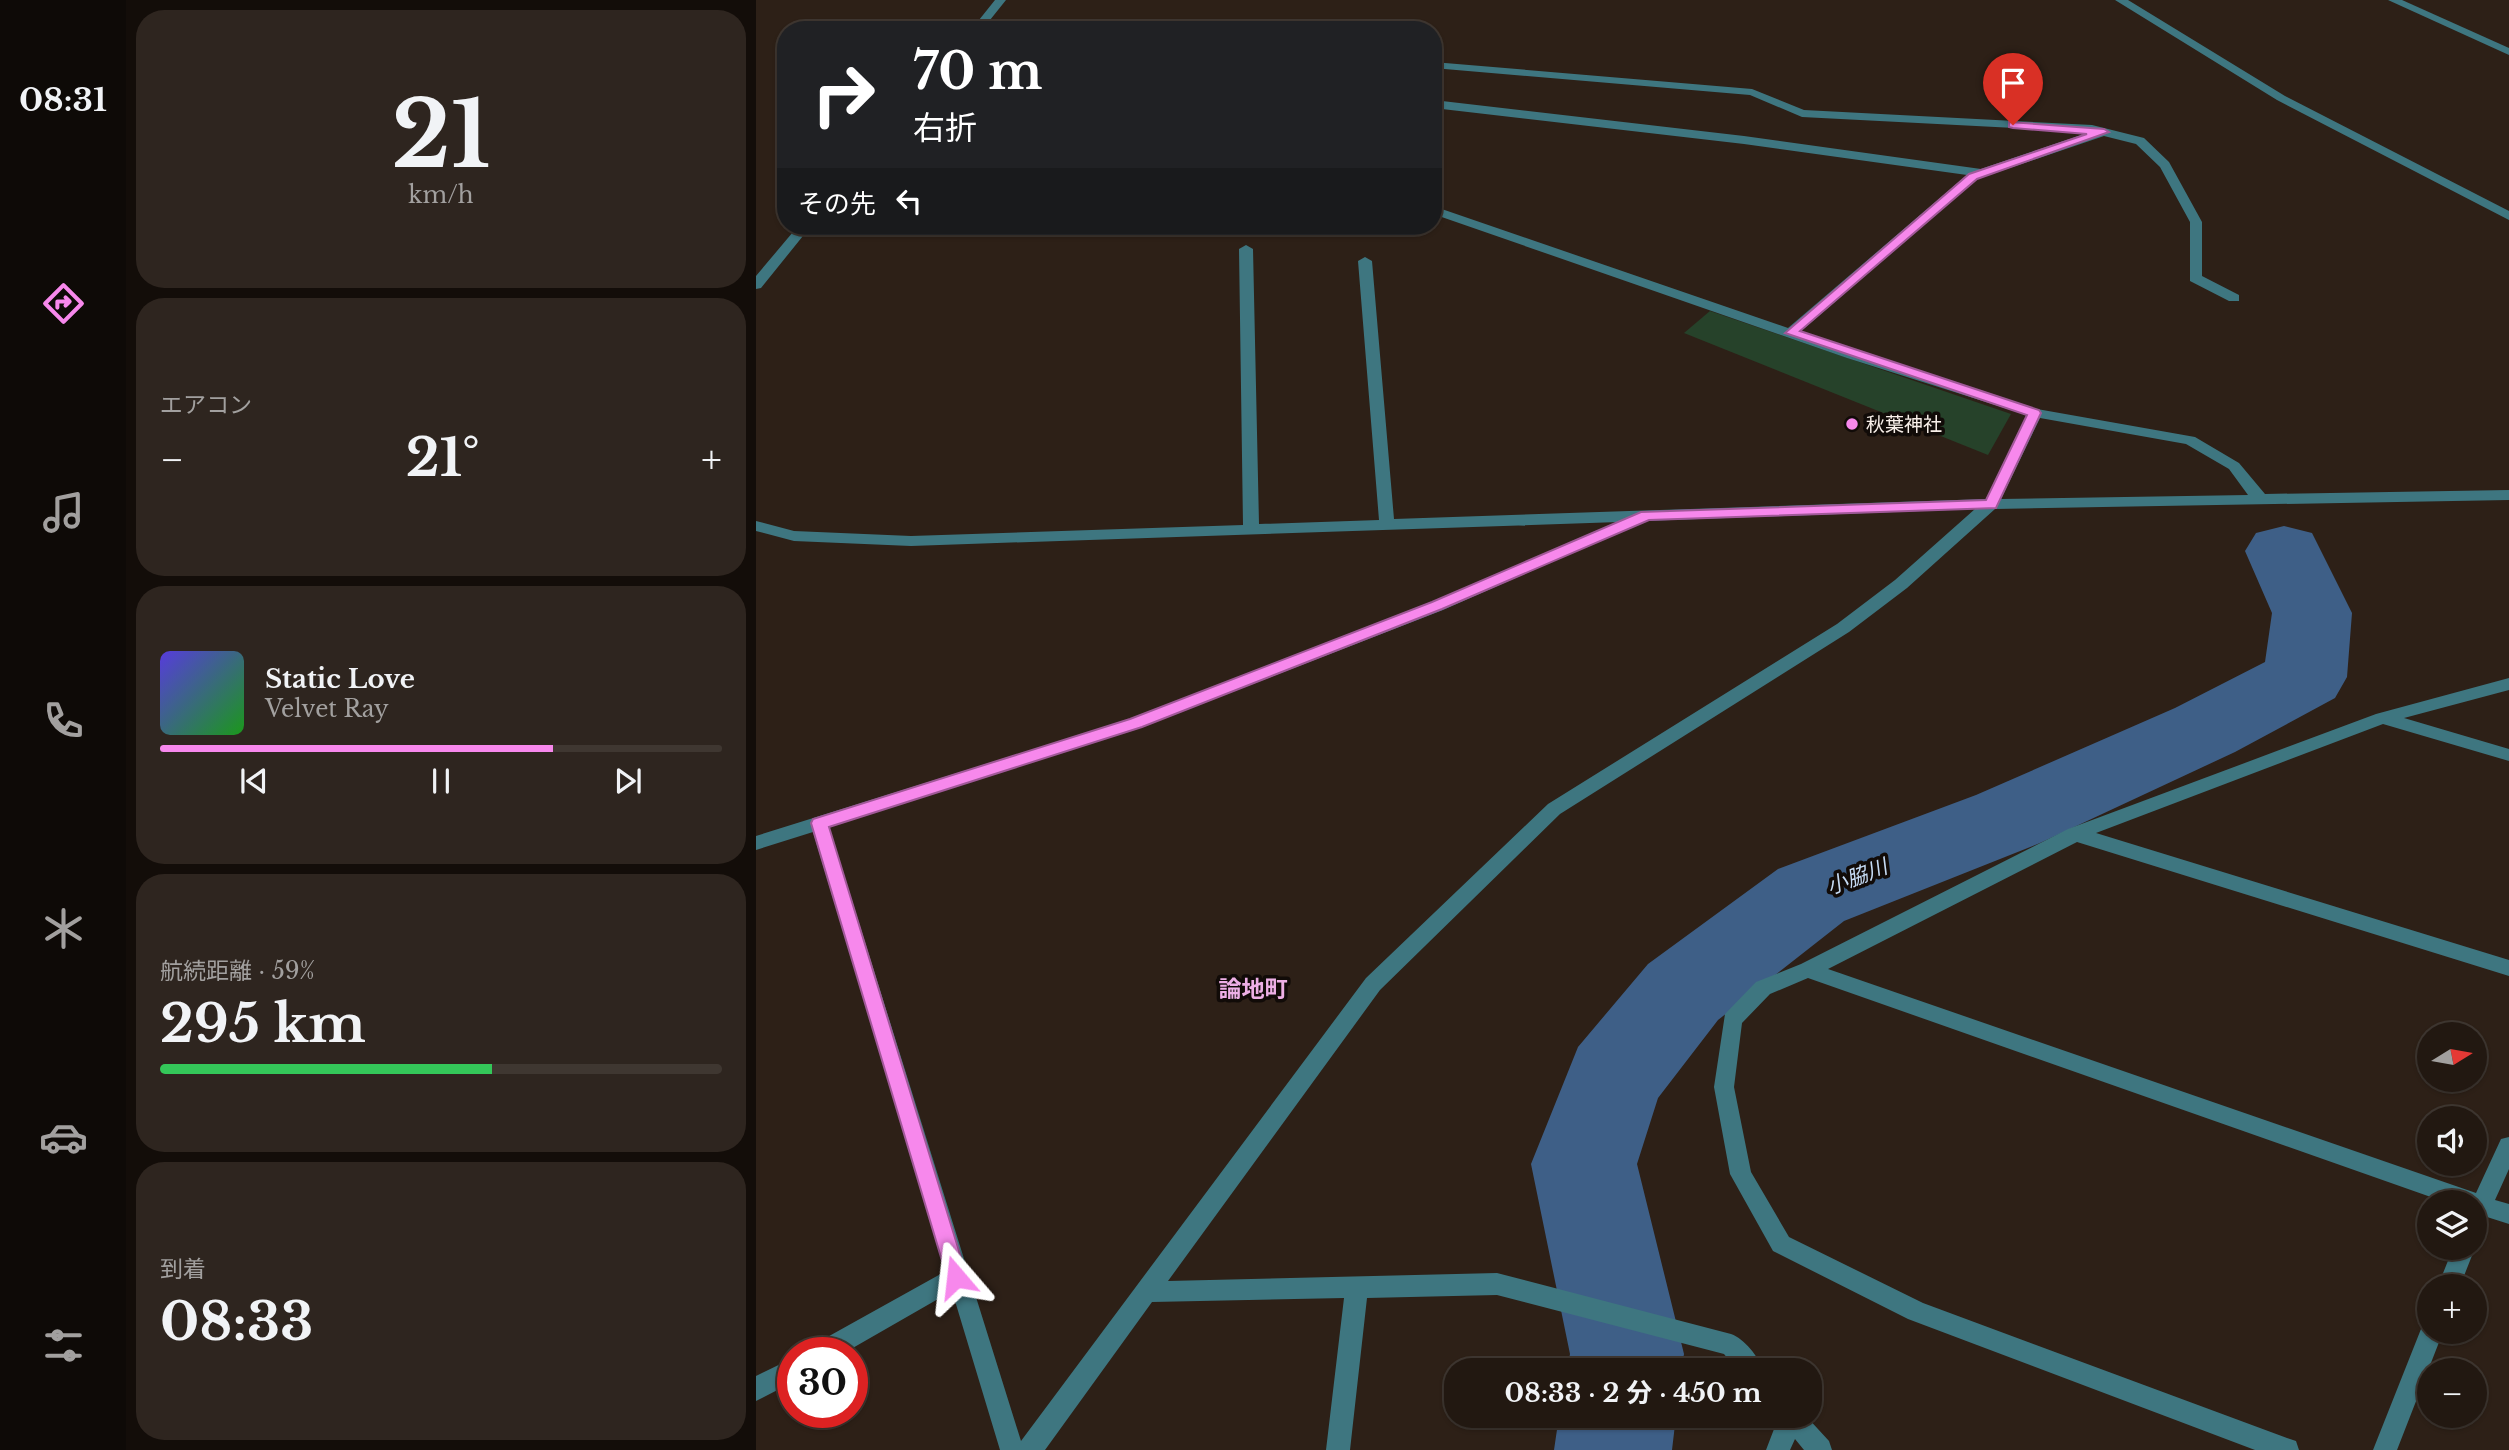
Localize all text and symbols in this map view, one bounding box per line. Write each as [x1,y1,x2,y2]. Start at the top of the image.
text: 70 m [913,41,1043,102]
icon: right [798,49,889,140]
pin [1983,53,2043,125]
icon: arrive [1994,64,2032,102]
text: 21 [392,79,490,192]
text: 08:31 [19,80,107,120]
text: 右折 [913,108,977,148]
text: km/h [408,181,474,209]
icon: left [890,182,928,220]
text: その先 [798,188,876,220]
icon: directions [39,279,88,328]
text: エアコン [160,391,252,419]
place label: 秋葉神社 [1866,413,1942,436]
marker: 秋葉神社 [1844,416,1860,432]
text: 21° [406,426,480,490]
text: − [160,436,184,483]
text: + [701,436,722,483]
icon: music [39,488,88,537]
text: Static Love [265,663,415,695]
text: Velvet Ray [265,695,389,723]
icon: phone [39,696,88,745]
icon: previous [235,762,273,800]
icon: pause [422,762,460,800]
icon: next [609,762,647,800]
water label: 小脇川 [1823,853,1893,900]
icon: climate [39,904,88,953]
text: 航続距離 · 59% [160,957,315,985]
district label: 論地町 [1219,975,1288,1003]
text: 295 km [160,992,366,1056]
north arrow [2417,1022,2487,1092]
map controls [2417,1022,2487,1428]
button: sound [2417,1106,2487,1176]
icon: car [39,1113,88,1162]
button: layers [2417,1190,2487,1260]
position arrow [919,1240,993,1314]
text: 到着 [160,1255,206,1283]
button: + [2417,1274,2487,1344]
text: 08:33 [160,1290,313,1354]
icon: filters [39,1321,88,1370]
speed limit sign: 30 [777,1337,868,1428]
button: − [2417,1358,2487,1428]
text: 08:33 · 2 分 · 450 m [1505,1377,1761,1409]

